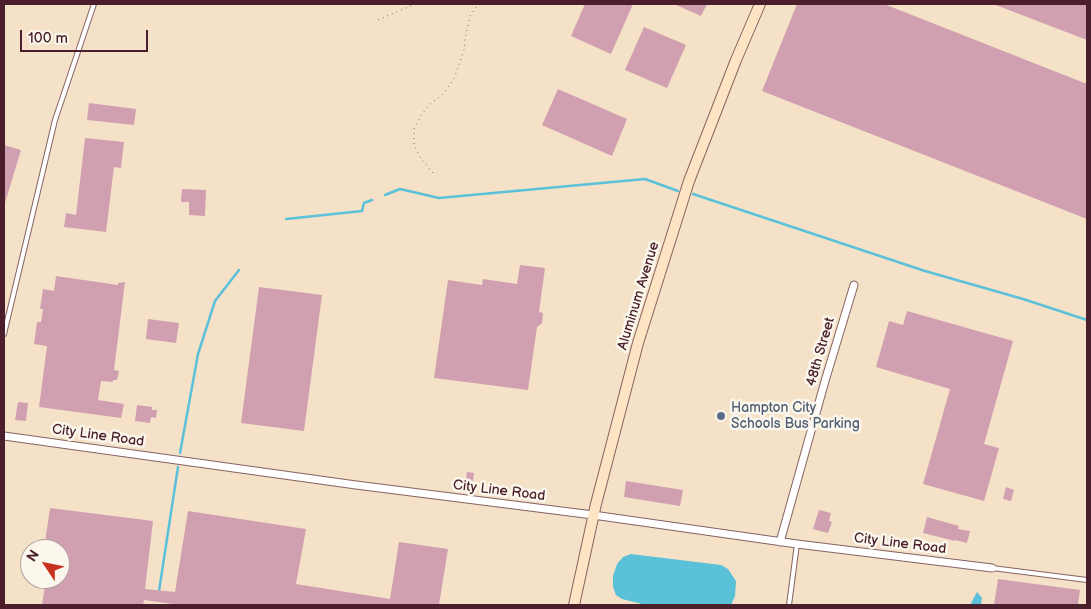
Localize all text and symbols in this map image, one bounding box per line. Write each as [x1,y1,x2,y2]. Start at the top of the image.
scale bar [22,20,150,52]
text: 100 m [28,29,68,48]
street label: Aluminum Avenue [615,240,663,352]
street label: 48th Street [803,316,839,388]
place label: Hampton City Schools Bus Parking [731,400,860,432]
marker: Hampton City Schools Bus Parking [715,410,727,422]
street label: City Line Road [51,421,145,451]
street label: City Line Road [452,477,546,505]
street label: City Line Road [853,530,947,558]
north arrow [20,539,70,589]
text: N [23,547,43,565]

